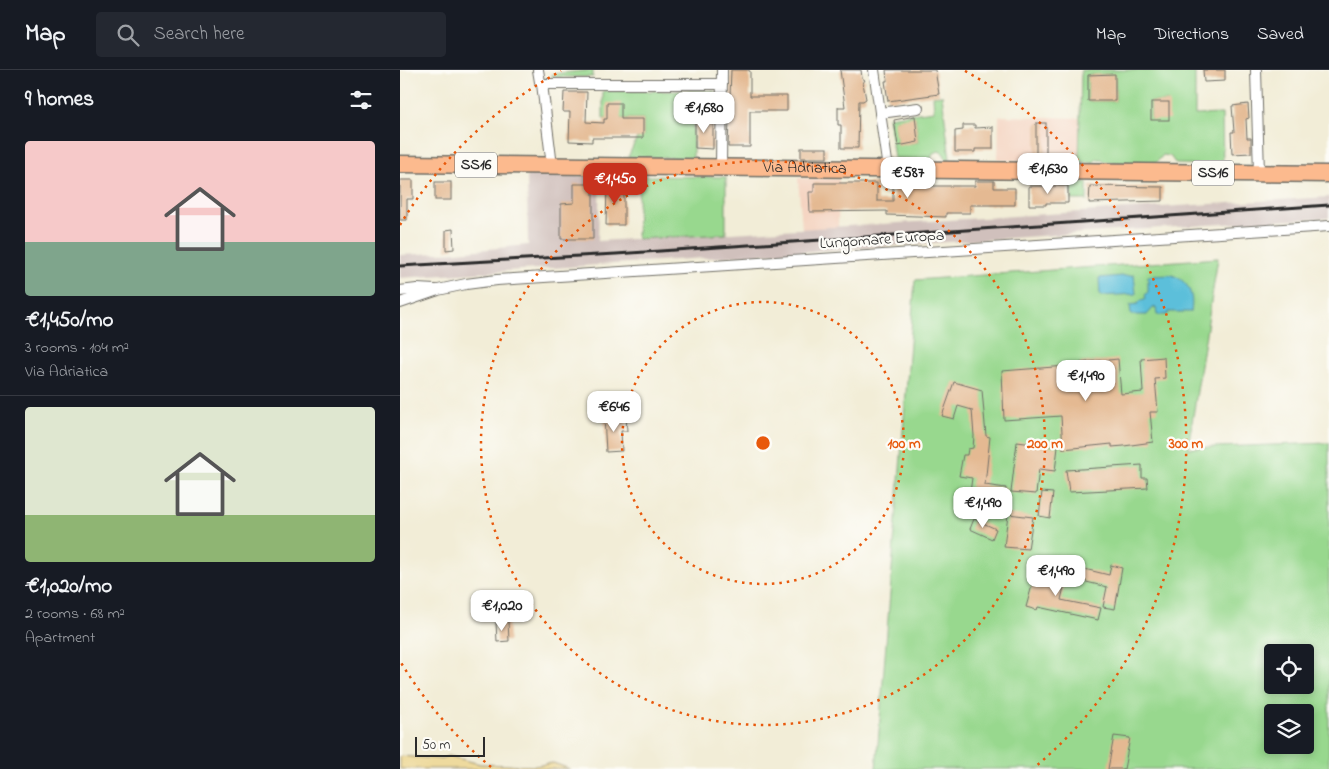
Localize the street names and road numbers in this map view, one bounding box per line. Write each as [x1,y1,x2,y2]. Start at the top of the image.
road number: SS16 [455,152,497,178]
street label: Via Adriatica [762,156,847,181]
road number: SS16 [1192,160,1234,186]
street label: Lungomare Europa [819,224,945,256]

